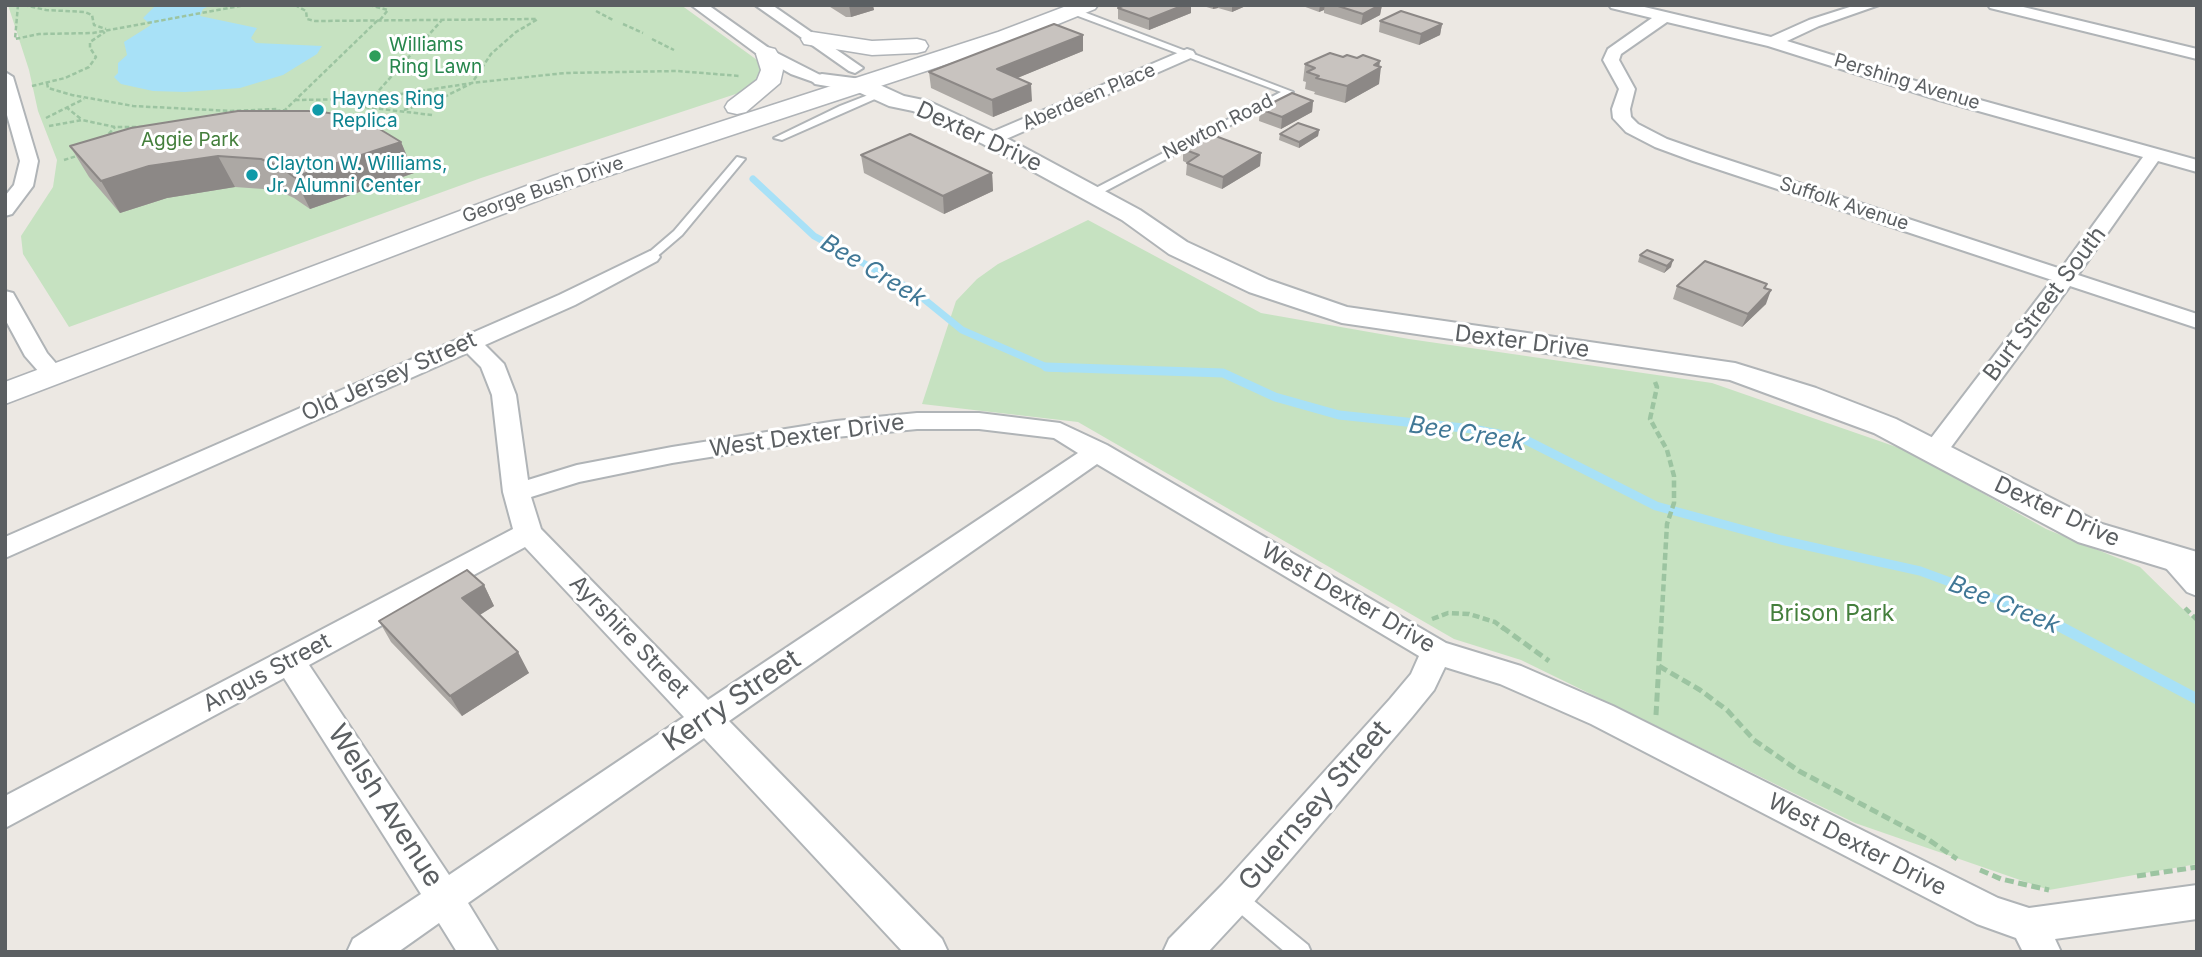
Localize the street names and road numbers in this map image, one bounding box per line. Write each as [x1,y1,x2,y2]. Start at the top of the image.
street label: Pershing Avenue [1831,49,1983,115]
street label: Aberdeen Place [1019,59,1159,135]
street label: Newton Road [1159,90,1277,164]
street label: Dexter Drive [912,96,1046,178]
street label: George Bush Drive [459,152,627,228]
street label: Suffolk Avenue [1776,172,1912,236]
street label: Burt Street South [1978,221,2112,387]
street label: Dexter Drive [1453,320,1591,364]
street label: Old Jersey Street [297,326,481,428]
street label: West Dexter Drive [708,409,906,463]
street label: Dexter Drive [1990,471,2124,553]
street label: West Dexter Drive [1256,537,1440,659]
street label: Ayrshire Street [563,570,695,704]
street label: Angus Street [198,628,336,718]
street label: Kerry Street [657,643,807,759]
street label: Guernsey Street [1232,714,1398,898]
street label: Welsh Avenue [320,719,450,893]
street label: West Dexter Drive [1763,788,1951,902]

